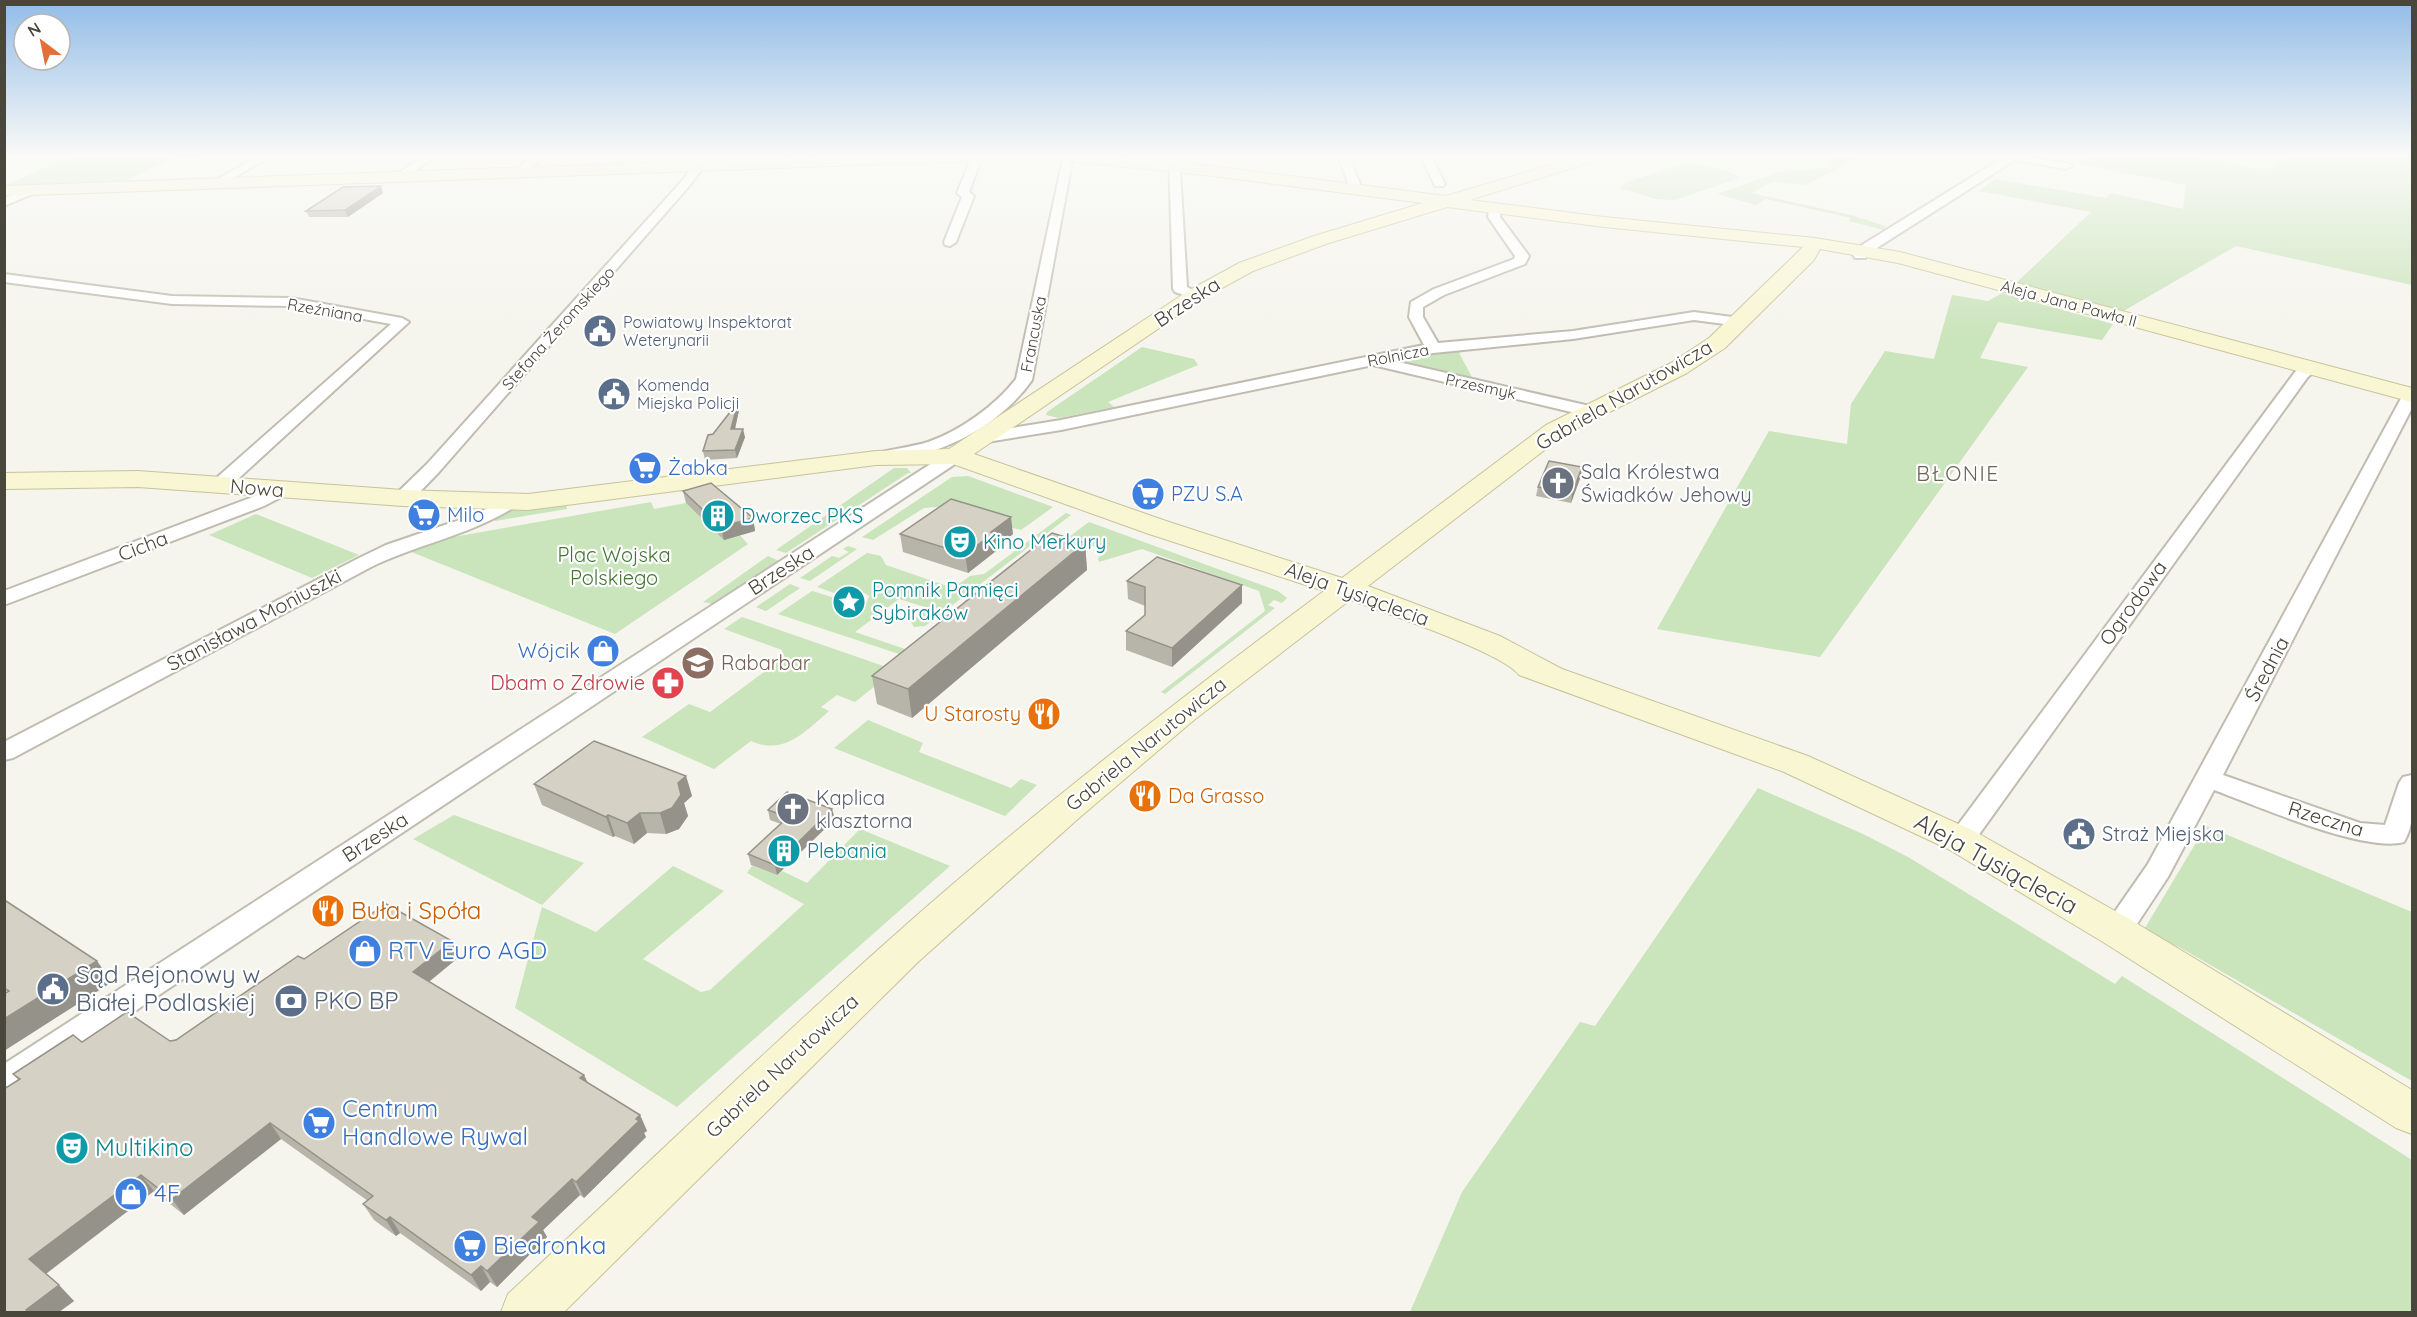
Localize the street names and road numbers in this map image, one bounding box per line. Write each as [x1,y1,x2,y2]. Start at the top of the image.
street label: Stefana Żeromskiego [497,262,619,394]
street label: Brzeska [1149,271,1224,332]
street label: Aleja Jana Pawła II [1999,275,2139,331]
street label: Rzeźniana [286,294,364,326]
street label: Francuska [1016,294,1050,374]
street label: Gabriela Narutowicza [1531,334,1717,455]
street label: Rolnicza [1366,339,1430,371]
street label: Przesmyk [1444,369,1518,403]
street label: Nowa [229,473,285,502]
street label: Cicha [114,525,171,566]
street label: Brzeska [743,539,818,600]
street label: Ogrodowa [2094,555,2172,650]
street label: Aleja Tysiąclecia [1282,556,1433,631]
street label: Stanisława Moniuszki [162,563,345,676]
street label: Średnia [2239,632,2294,705]
street label: Gabriela Narutowicza [1060,671,1231,816]
street label: Rzeczna [2285,795,2367,842]
street label: Brzeska [337,806,412,867]
street label: Aleja Tysiąclecia [1910,806,2083,920]
street label: Gabriela Narutowicza [700,988,863,1143]

